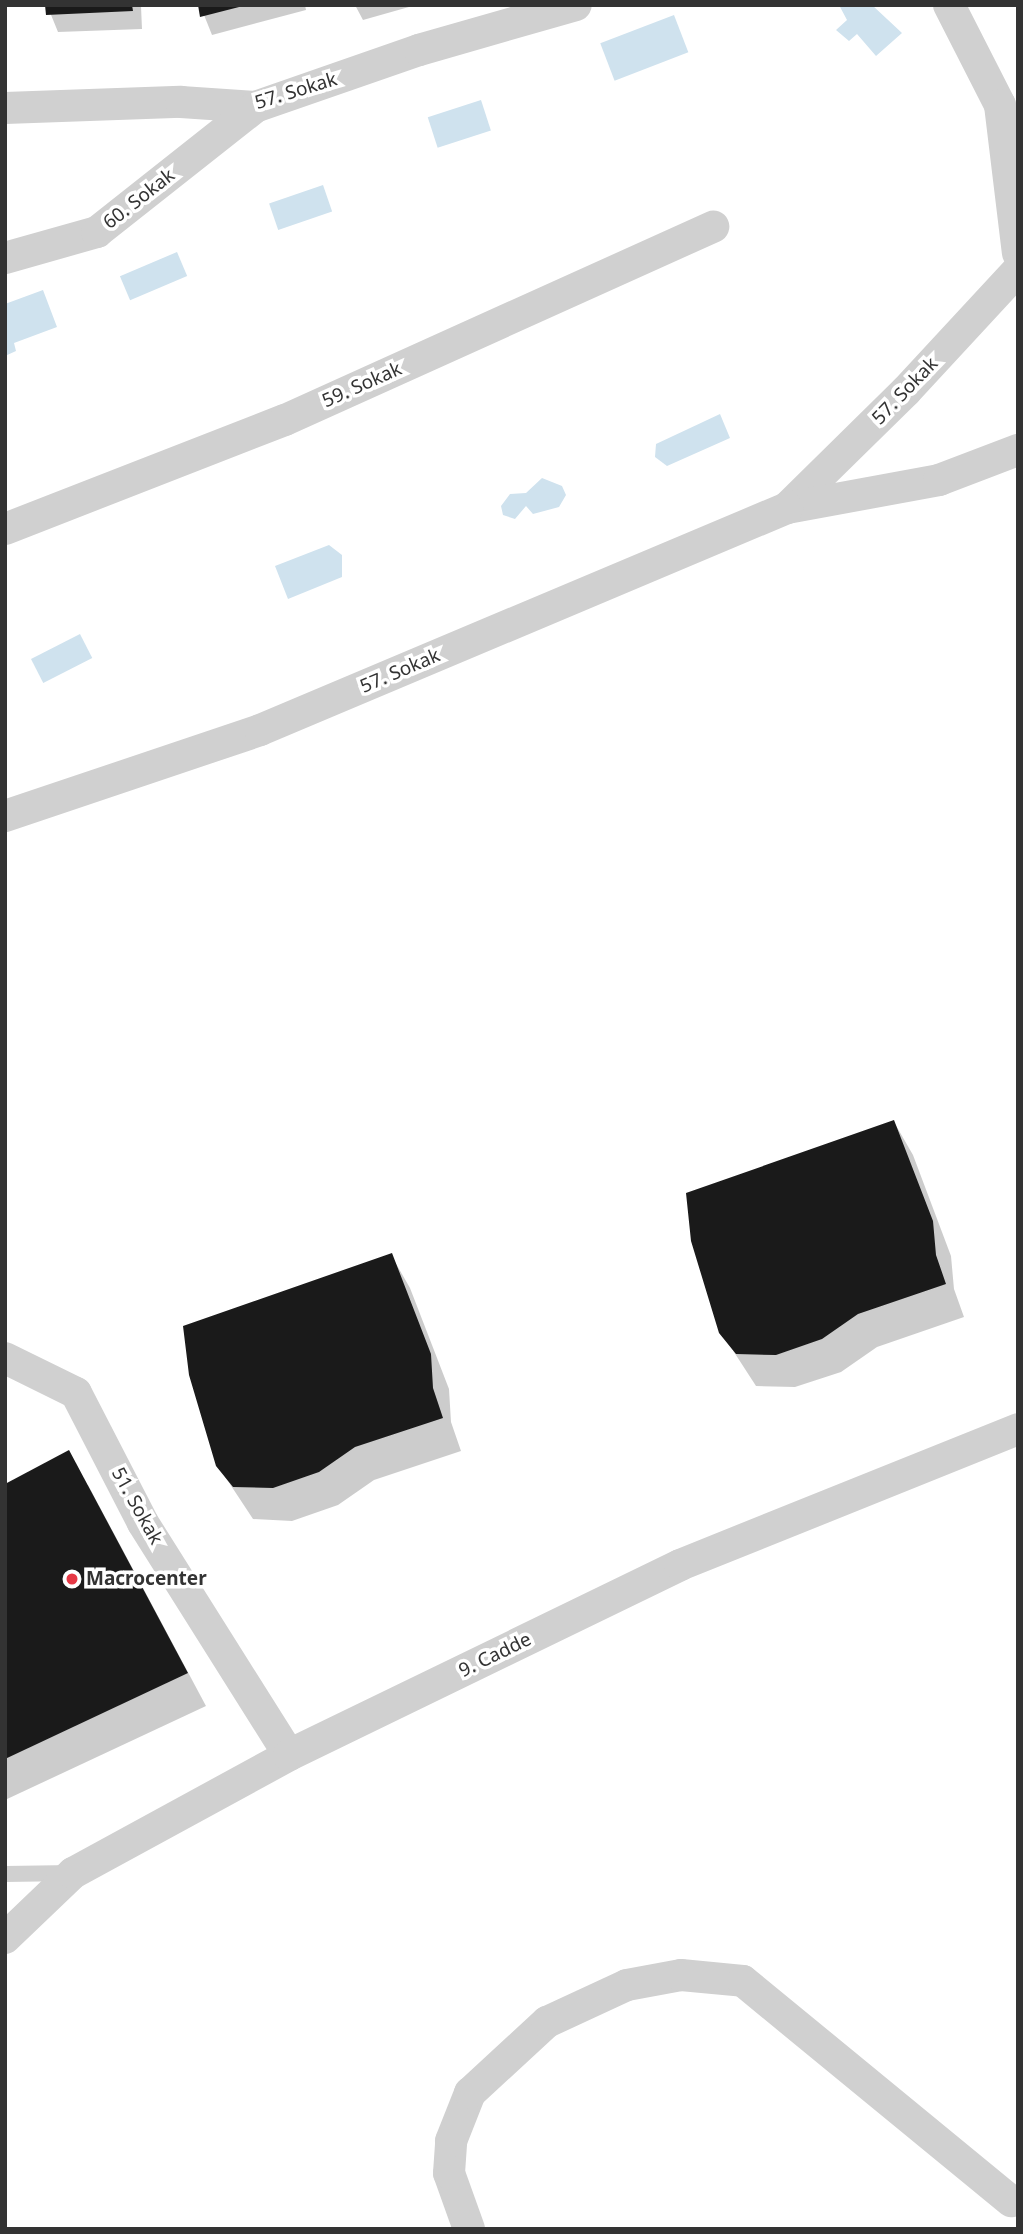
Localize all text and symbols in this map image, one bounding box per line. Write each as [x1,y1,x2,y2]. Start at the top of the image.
street label: 57. Sokak [252,68,340,114]
street label: 60. Sokak [99,164,179,234]
street label: 57. Sokak [867,353,943,429]
street label: 59. Sokak [319,357,405,413]
street label: 57. Sokak [357,644,443,698]
street label: 51. Sokak [107,1463,167,1549]
place label: Macrocenter [86,1568,207,1590]
marker: Macrocenter [64,1571,80,1587]
street label: 9. Cadde [455,1628,535,1682]

